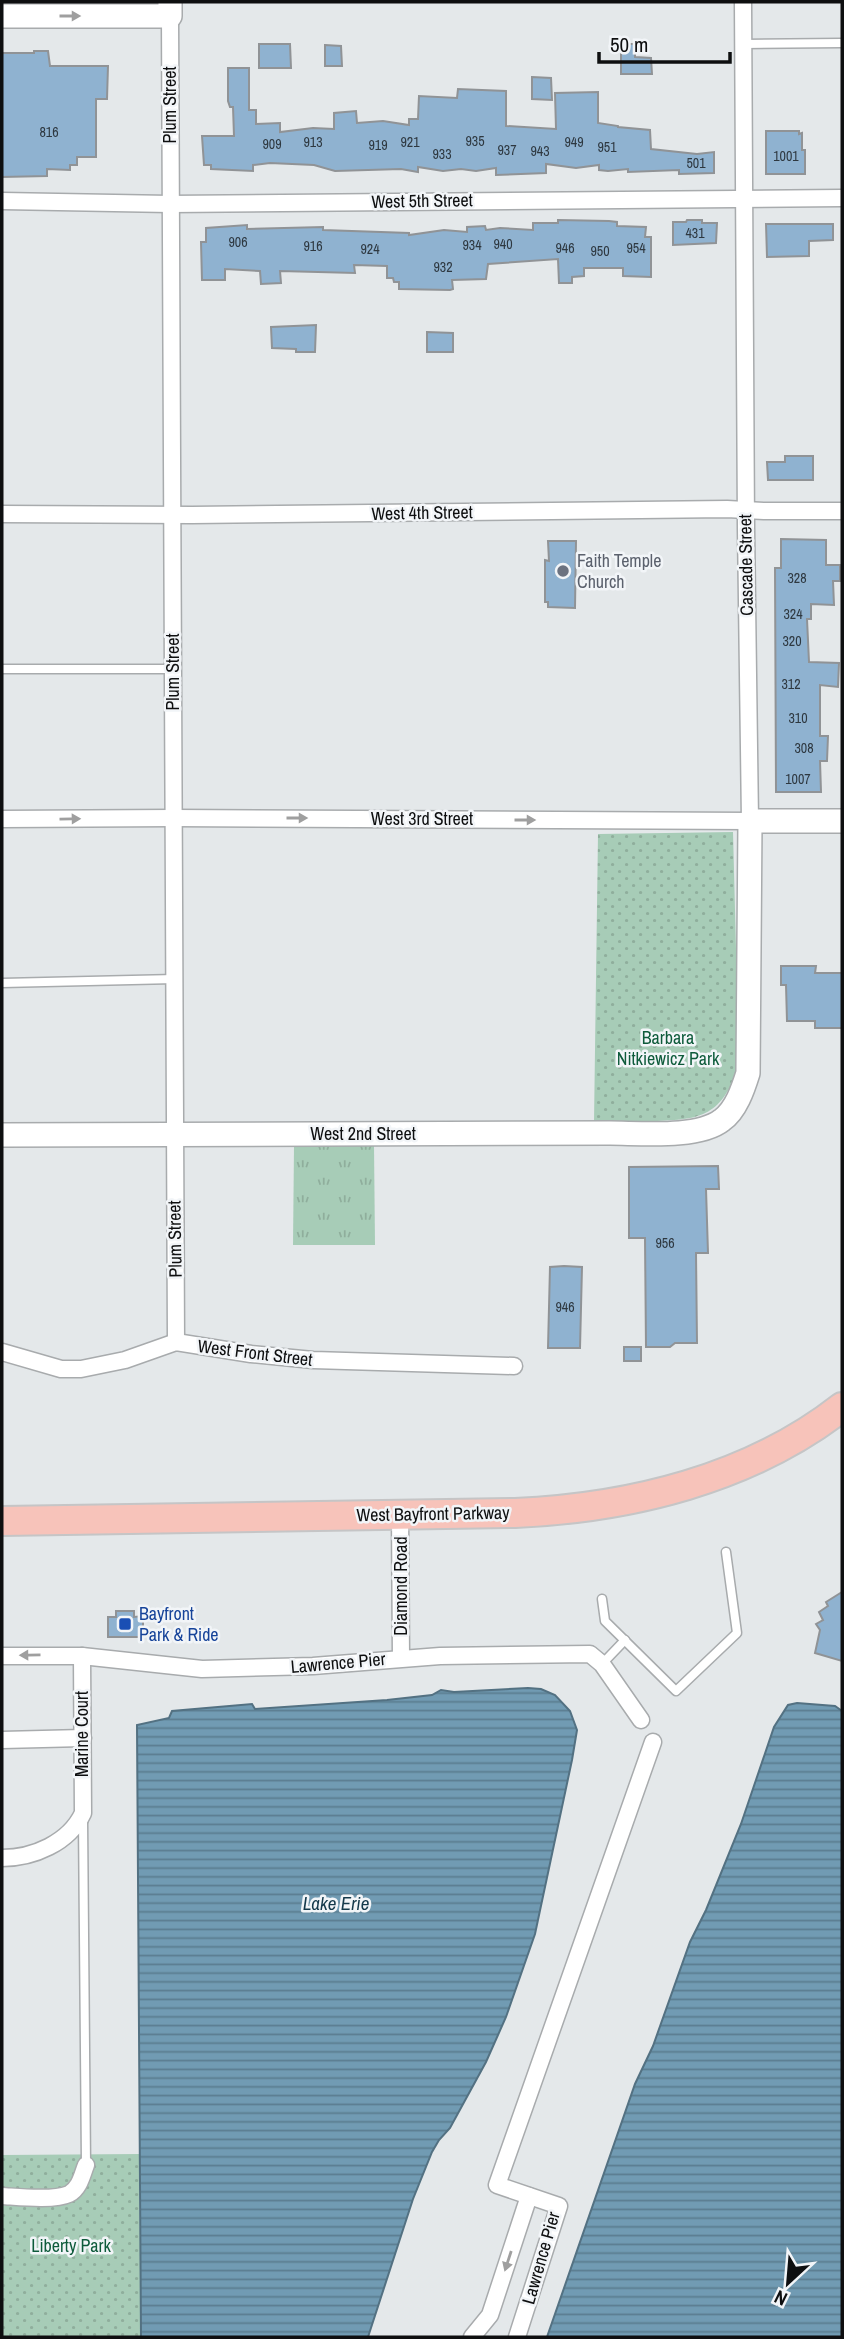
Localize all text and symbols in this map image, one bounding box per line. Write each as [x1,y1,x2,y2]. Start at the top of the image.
one-way arrow [59,10,81,22]
scale bar [599,21,730,65]
text: 50 m [610,30,648,59]
street label: Plum Street [157,66,182,144]
house number: 816 [39,123,59,141]
house number: 935 [465,132,485,150]
house number: 913 [303,133,323,151]
house number: 921 [400,133,420,151]
house number: 949 [564,133,584,151]
house number: 909 [262,135,282,153]
house number: 919 [368,136,388,154]
house number: 951 [597,138,617,156]
house number: 937 [497,141,517,159]
house number: 943 [530,142,550,160]
house number: 933 [432,145,452,163]
house number: 1001 [773,147,799,165]
house number: 501 [686,154,706,172]
street label: West 5th Street [371,187,473,214]
house number: 431 [685,224,705,242]
house number: 906 [228,233,248,251]
house number: 940 [493,235,513,253]
house number: 934 [462,236,482,254]
house number: 916 [303,237,323,255]
house number: 946 [555,239,575,257]
house number: 954 [626,239,646,257]
house number: 924 [360,240,380,258]
house number: 950 [590,242,610,260]
house number: 932 [433,258,453,276]
street label: West 4th Street [371,499,473,526]
street label: Cascade Street [732,514,759,616]
place label: Faith Temple Church [577,548,661,594]
marker: Faith Temple Church [555,563,571,579]
house number: 328 [787,569,807,587]
house number: 324 [783,605,803,623]
house number: 320 [782,632,802,650]
street label: Plum Street [160,633,185,711]
house number: 312 [781,675,801,693]
house number: 310 [788,709,808,727]
house number: 308 [794,739,814,757]
house number: 1007 [785,770,811,788]
street label: West 3rd Street [371,806,473,831]
one-way arrow [59,813,81,825]
one-way arrow [287,813,309,824]
one-way arrow [514,814,536,826]
park label: Barbara Nitkiewicz Park [617,1025,720,1071]
street label: West 2nd Street [310,1121,416,1146]
street label: Plum Street [161,1200,188,1278]
house number: 956 [655,1234,675,1252]
house number: 946 [555,1298,575,1316]
street label: West Front Street [196,1333,314,1372]
street label: West Bayfront Parkway [356,1500,510,1527]
street label: Diamond Road [388,1536,413,1636]
place label: Bayfront Park & Ride [139,1601,219,1647]
marker: Bayfront Park & Ride [117,1616,133,1632]
street label: Lawrence Pier [289,1646,387,1679]
one-way arrow [19,1649,41,1661]
street label: Marine Court [69,1691,94,1777]
water label: Lake Erie [303,1890,369,1916]
street label: Lawrence Pier [515,2209,566,2307]
park label: Liberty Park [31,2233,111,2258]
north arrow [753,2248,823,2318]
one-way arrow [502,2251,513,2272]
text: N [770,2284,791,2312]

